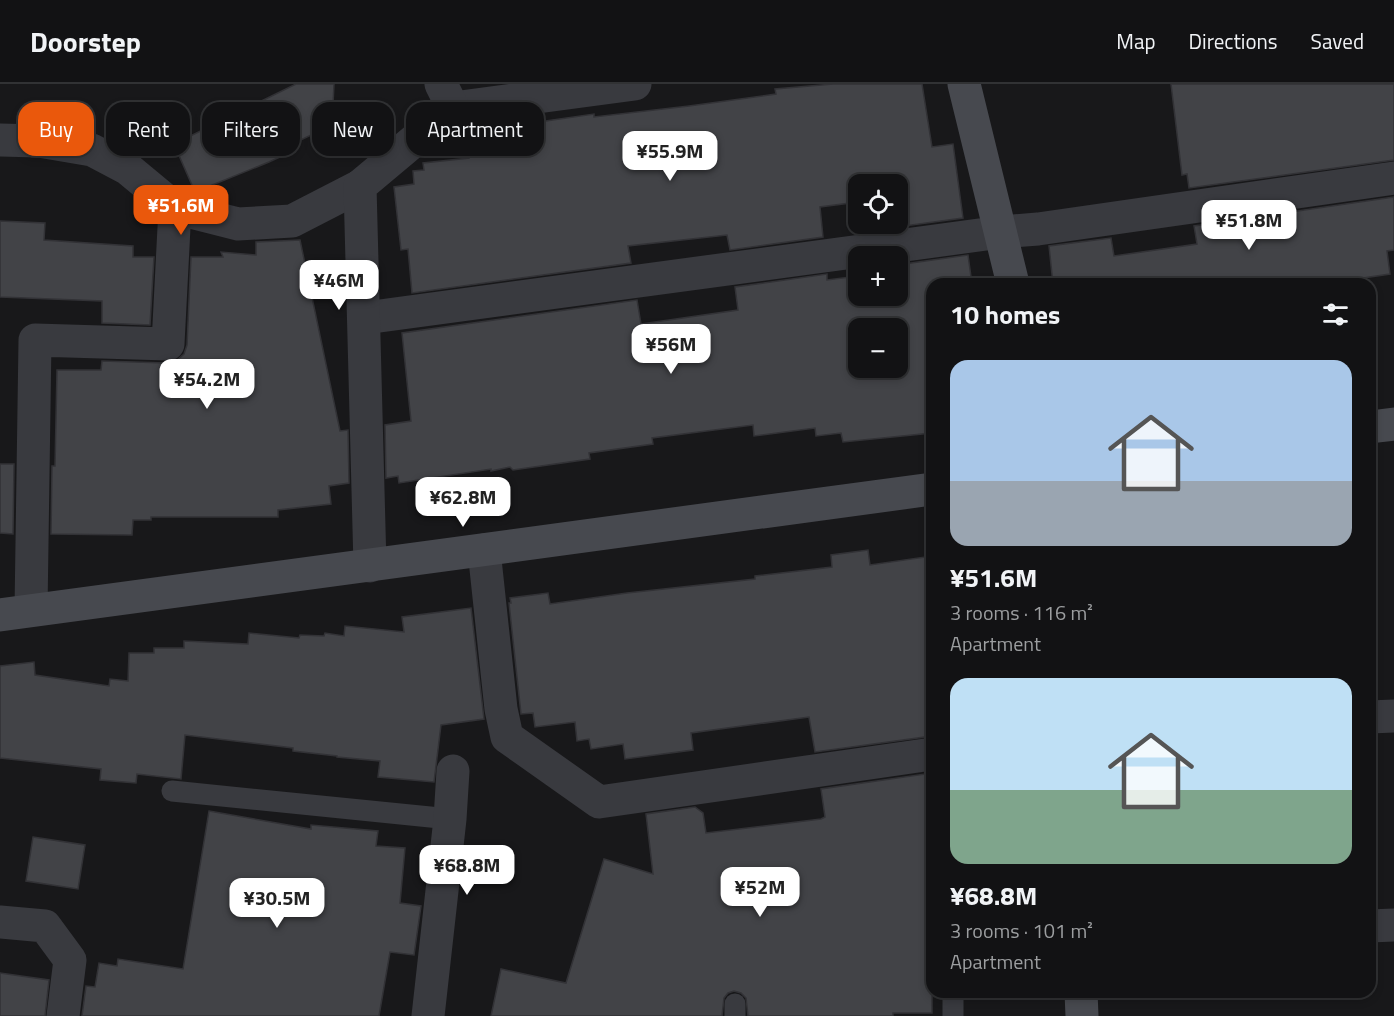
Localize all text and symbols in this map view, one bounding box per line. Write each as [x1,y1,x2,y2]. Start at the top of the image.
text: Doorstep [30,20,141,63]
text: Map [1116,25,1156,57]
text: Directions [1189,25,1278,57]
text: Saved [1311,25,1364,57]
chip: Buy [18,102,94,156]
chip: Rent [106,102,190,156]
chip: Filters [202,102,300,156]
chip: New [312,102,394,156]
chip: Apartment [406,102,544,156]
pin: ¥55.9M [621,131,719,182]
text: ¥55.9M [636,135,704,166]
map controls [848,174,908,378]
button: locate [848,174,908,234]
pin: ¥51.6M [132,185,230,236]
text: ¥51.6M [147,189,215,220]
pin: ¥51.8M [1200,200,1298,251]
text: ¥51.8M [1215,204,1283,235]
button: + [848,246,908,306]
pin: ¥46M [303,260,375,311]
text: ¥46M [314,264,364,295]
text: 10 homes [950,295,1060,334]
icon: filters [1319,298,1352,331]
button: − [848,318,908,378]
pin: ¥56M [635,324,707,375]
text: ¥56M [646,328,696,359]
pin: ¥54.2M [158,359,256,410]
text: ¥54.2M [173,363,241,394]
icon: home [1097,399,1205,507]
pin: ¥62.8M [414,477,512,528]
text: ¥62.8M [429,481,497,512]
text: ¥51.6M [950,558,1037,597]
text: 3 rooms · 116 m² [950,597,1093,628]
text: Apartment [950,628,1041,659]
icon: home [1097,717,1205,825]
pin: ¥68.8M [418,845,516,896]
text: ¥68.8M [433,849,501,880]
pin: ¥52M [724,867,796,918]
text: ¥52M [735,871,785,902]
text: ¥68.8M [950,876,1037,915]
pin: ¥30.5M [228,878,326,929]
text: ¥30.5M [243,882,311,913]
text: 3 rooms · 101 m² [950,915,1093,946]
text: Apartment [950,946,1041,977]

